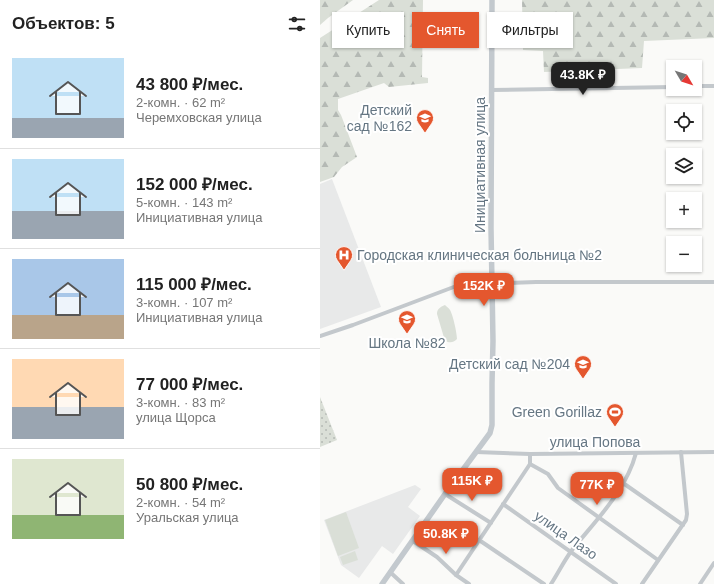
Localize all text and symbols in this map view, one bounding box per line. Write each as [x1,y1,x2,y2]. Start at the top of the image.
chip: Купить [332,12,404,48]
chip: Снять [412,12,479,48]
chip: Фильтры [487,12,573,48]
icon: filters [286,13,308,35]
text: Объектов: 5 [12,14,115,33]
north arrow [666,60,702,96]
map controls [666,60,702,272]
pin: 43.8K ₽ [546,62,620,96]
text: 43.8K ₽ [560,67,606,82]
icon: home [44,74,92,122]
text: 43 800 ₽/мес. [136,75,243,94]
text: 2-комн. · 62 m² [136,95,225,110]
street label: Инициативная улица [472,97,488,233]
place label: Детский сад №162 [347,102,412,134]
button: locate [666,104,702,140]
school or university icon: Детский сад №162 [415,108,435,133]
text: Черемховская улица [136,110,262,125]
button: layers [666,148,702,184]
icon: home [44,175,92,223]
text: 152 000 ₽/мес. [136,175,253,194]
button: + [666,192,702,228]
text: 5-комн. · 143 m² [136,195,232,210]
text: Инициативная улица [136,210,262,225]
button: − [666,236,702,272]
hospital icon: Городская клиническая больница №2 [334,245,354,270]
place label: Городская клиническая больница №2 [357,247,602,263]
pin: 152K ₽ [451,273,517,307]
icon: home [44,275,92,323]
text: 115 000 ₽/мес. [136,275,252,294]
text: 152K ₽ [463,278,505,293]
text: 3-комн. · 107 m² [136,295,232,310]
school or university icon: Школа №82 [397,309,417,334]
text: Инициативная улица [136,310,262,325]
place label: Школа №82 [368,335,446,351]
school or university icon: Детский сад №204 [573,354,593,379]
place label: Детский сад №204 [449,356,570,372]
icon: home [44,375,92,423]
text: 77 000 ₽/мес. [136,375,243,394]
text: 3-комн. · 83 m² [136,395,225,410]
sports icon: Green Gorillaz [605,402,625,427]
place label: Green Gorillaz [512,404,602,420]
text: улица Щорса [136,410,216,425]
street label: улица Попова [550,434,641,450]
pin: 115K ₽ [439,468,505,502]
pin: 77K ₽ [569,472,625,506]
text: 115K ₽ [451,473,493,488]
icon: home [44,475,92,523]
text: 50 800 ₽/мес. [136,475,243,494]
text: 77K ₽ [579,477,615,492]
text: 2-комн. · 54 m² [136,495,225,510]
street label: улица Лазо [531,507,601,563]
text: Уральская улица [136,510,239,525]
pin: 50.8K ₽ [409,521,483,555]
text: 50.8K ₽ [423,526,469,541]

